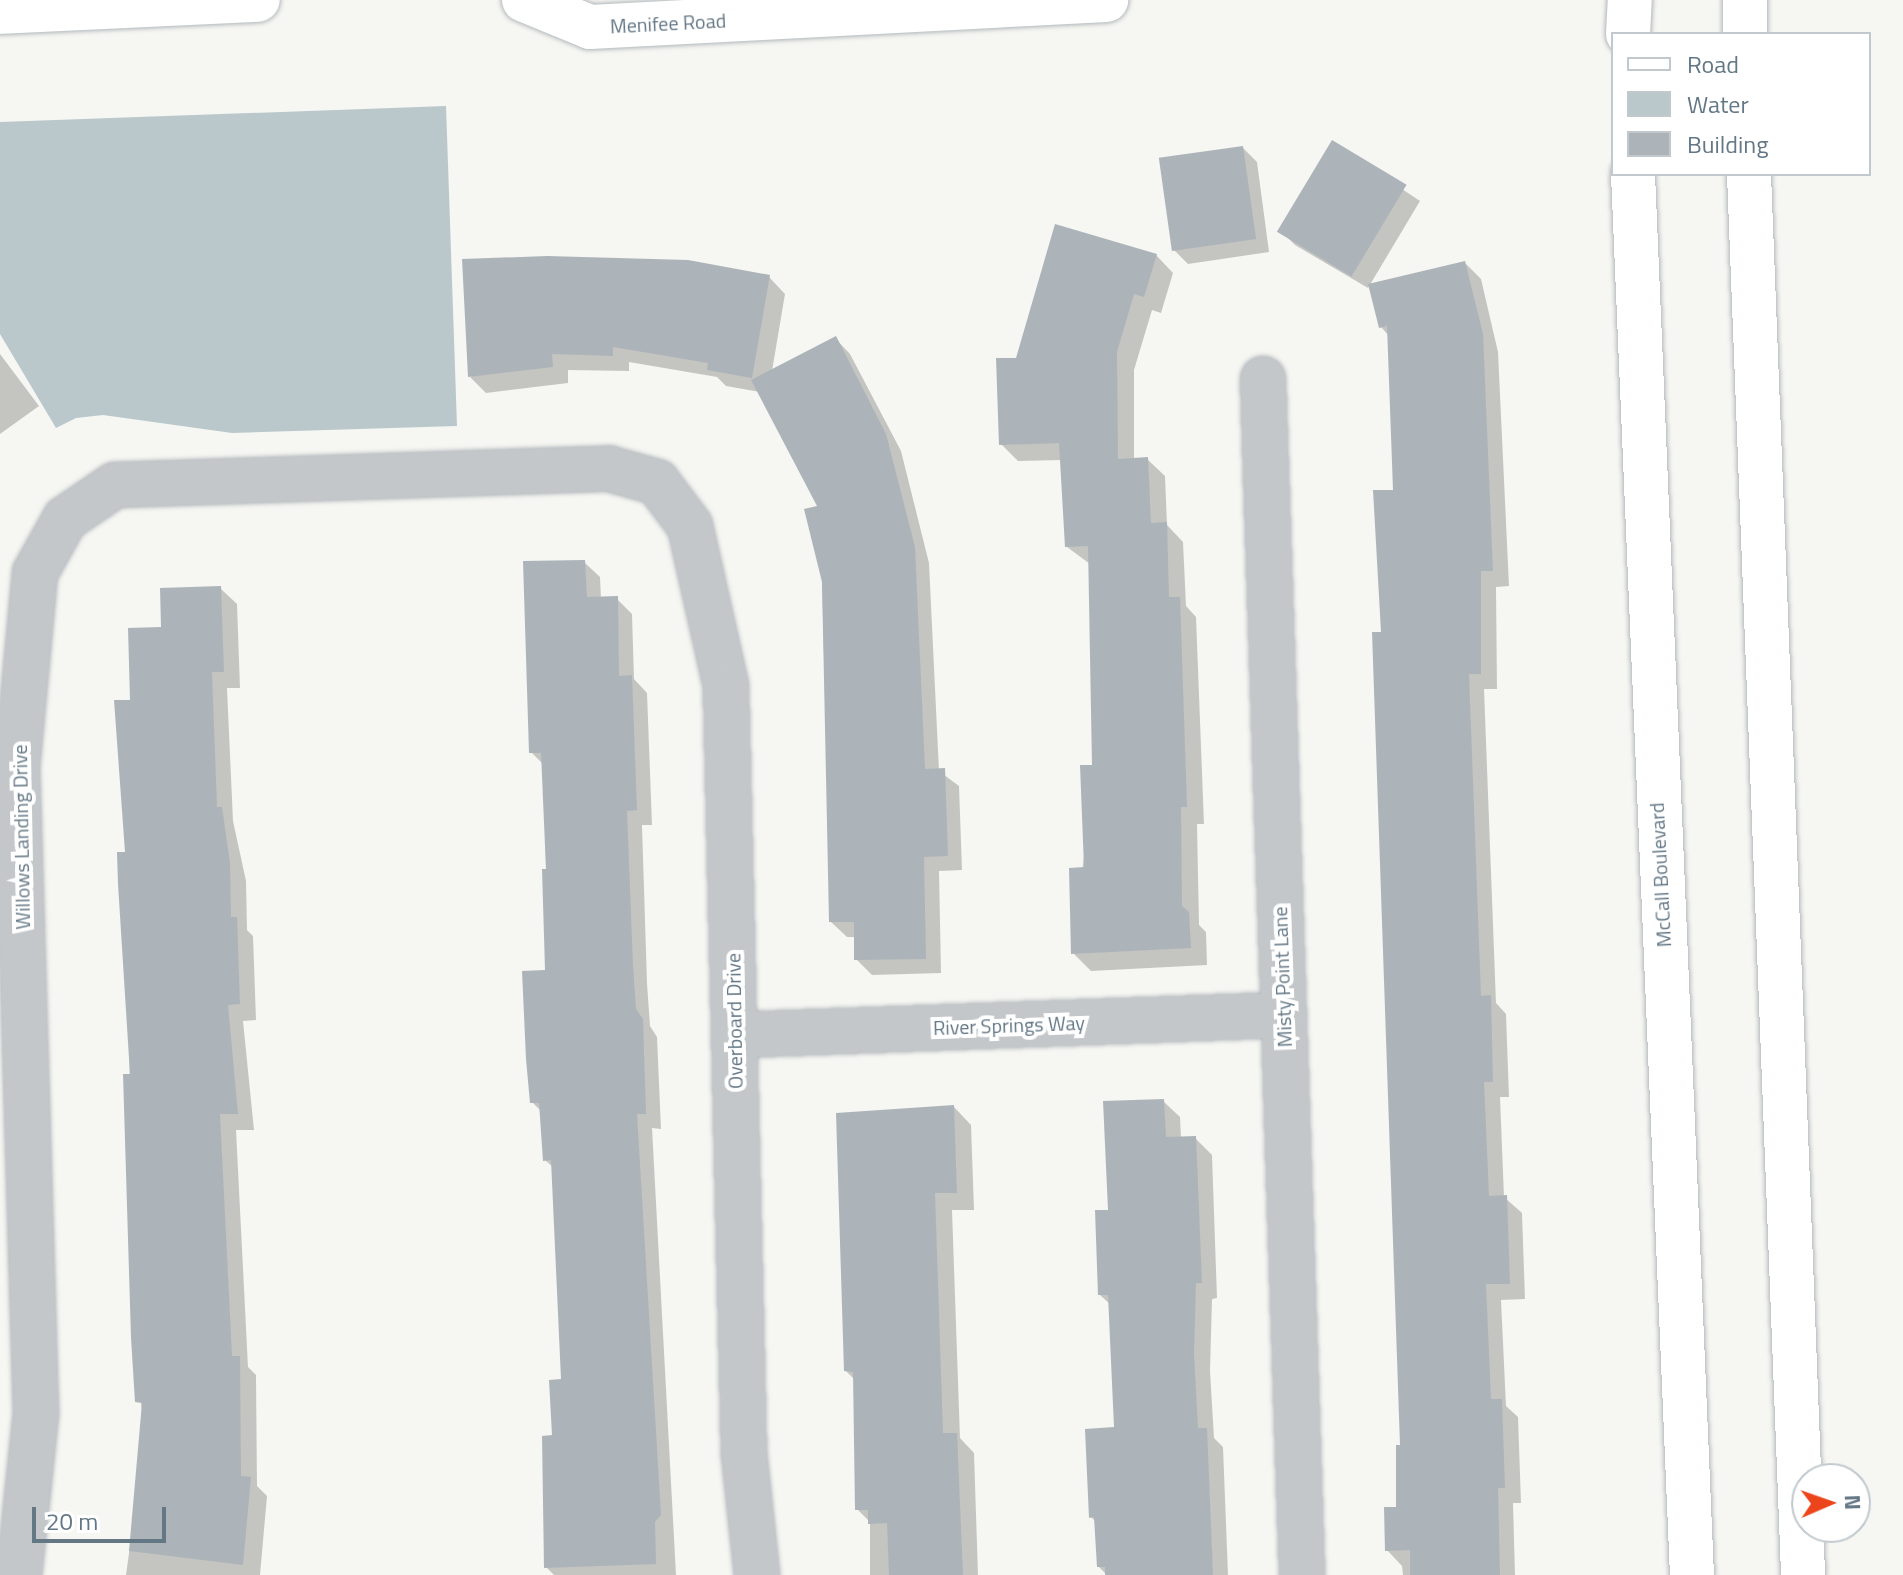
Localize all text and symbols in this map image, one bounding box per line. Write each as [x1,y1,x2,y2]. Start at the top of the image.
street label: Menifee Road [609,8,727,38]
legend [1611,32,1871,176]
text: Road [1687,46,1739,82]
text: Water [1687,86,1749,122]
text: Building [1687,126,1769,162]
street label: Willows Landing Drive [7,744,35,930]
street label: McCall Boulevard [1644,802,1676,948]
street label: Misty Point Lane [1268,906,1296,1048]
street label: Overboard Drive [721,953,747,1089]
street label: River Springs Way [933,1010,1085,1040]
north arrow [1791,1463,1871,1543]
scale bar [36,1491,170,1541]
text: N [1836,1494,1870,1510]
text: 20 m [46,1503,98,1539]

